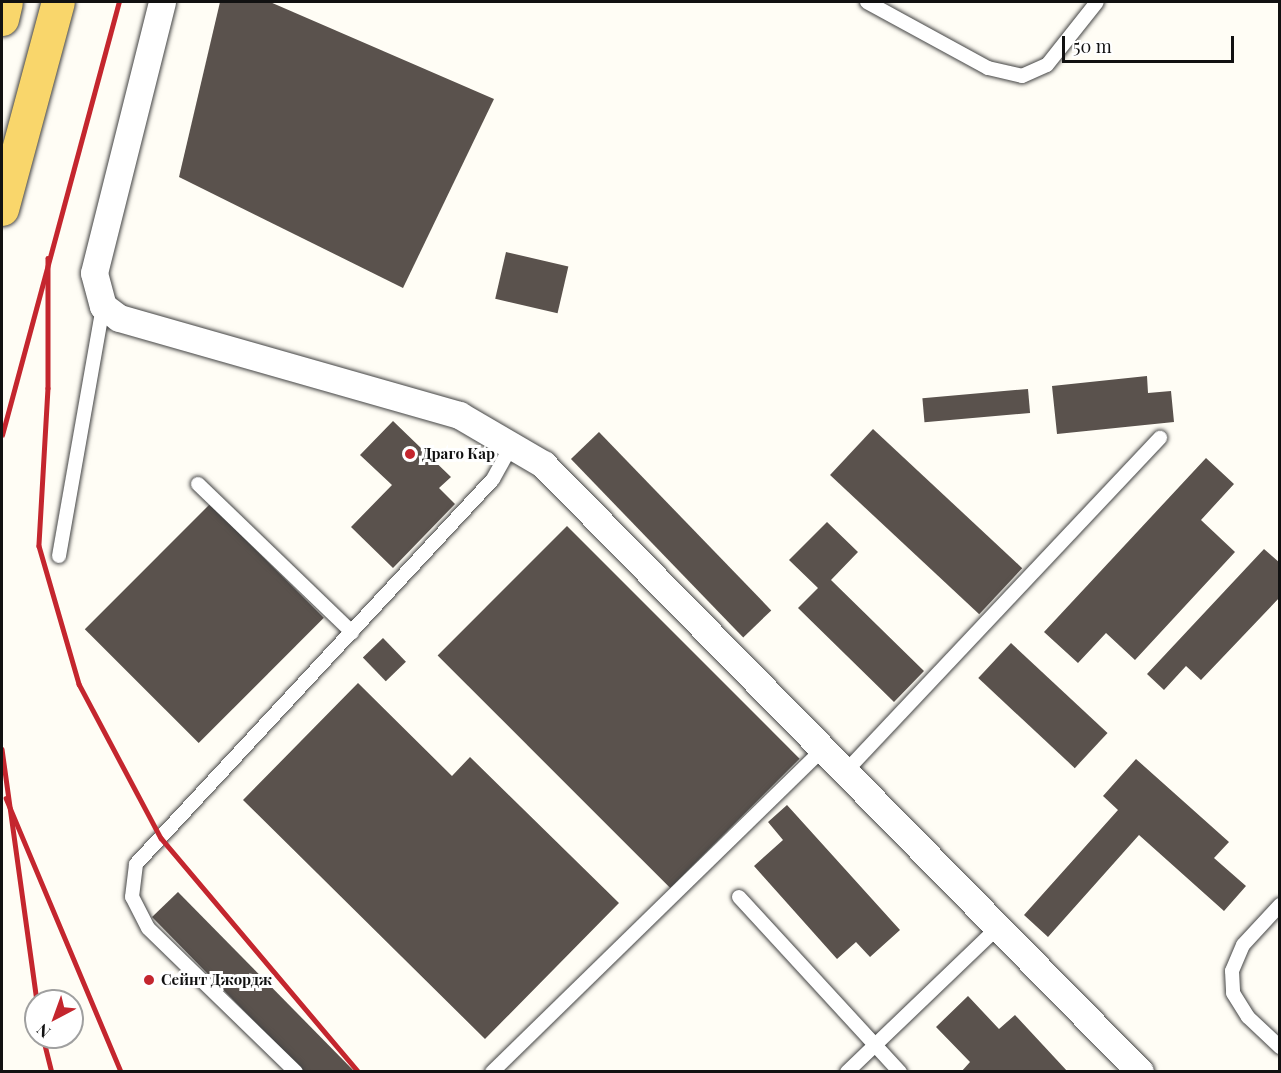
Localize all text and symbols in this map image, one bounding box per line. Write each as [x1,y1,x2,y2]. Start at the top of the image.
scale bar [1065,24,1238,62]
text: 50 m [1073,34,1112,58]
place label: Драго Кар [422,445,495,463]
marker: Драго Кар [403,447,417,461]
place label: Сейнт Джордж [161,971,272,989]
marker: Сейнт Джордж [142,973,156,987]
north arrow [24,989,84,1049]
text: N [32,1020,54,1043]

